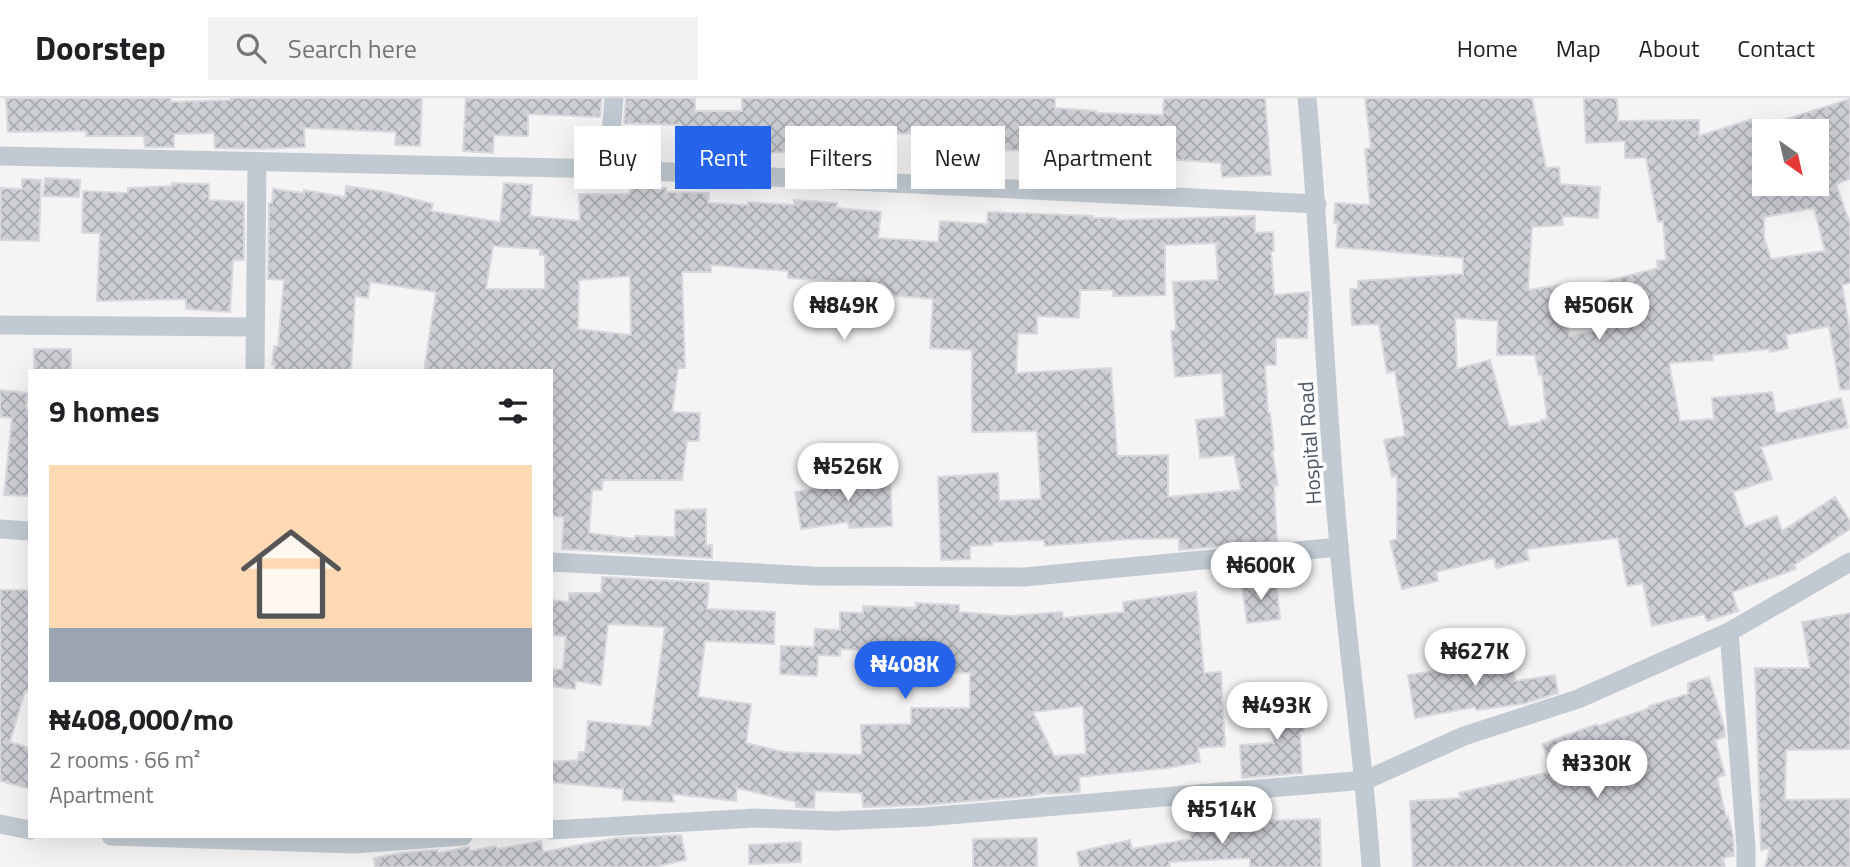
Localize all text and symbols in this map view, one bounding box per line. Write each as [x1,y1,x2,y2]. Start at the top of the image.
search box [208,17,698,80]
text: Doorstep [35,23,166,73]
icon: search [232,29,270,67]
text: Search here [288,29,417,68]
text: Home [1457,30,1518,66]
text: Map [1556,30,1601,66]
text: About [1639,30,1699,66]
text: Contact [1737,30,1815,66]
north arrow [1752,119,1829,196]
map controls [1752,119,1829,196]
chip: Buy [574,126,661,189]
chip: Rent [675,126,771,189]
chip: Filters [785,126,897,189]
chip: New [911,126,1005,189]
chip: Apartment [1019,126,1176,189]
pin: ₦849K [795,282,893,342]
pin: ₦506K [1550,282,1648,342]
text: ₦849K [810,287,878,322]
text: ₦506K [1565,287,1633,322]
street label: Hospital Road [1289,380,1329,506]
text: 9 homes [49,388,160,434]
icon: filters [494,392,532,430]
pin: ₦526K [799,444,897,503]
text: ₦526K [814,448,882,483]
icon: home [228,511,354,637]
pin: ₦600K [1212,542,1310,602]
text: ₦600K [1227,547,1295,582]
pin: ₦627K [1426,628,1524,688]
text: ₦627K [1441,633,1509,668]
pin: ₦408K [856,642,954,701]
text: ₦408K [871,646,939,681]
pin: ₦493K [1228,682,1326,742]
text: ₦493K [1243,687,1311,722]
text: ₦408,000/mo [49,696,234,742]
pin: ₦330K [1548,740,1646,800]
text: 2 rooms · 66 m² [49,742,200,777]
text: ₦330K [1563,745,1631,780]
text: Apartment [49,777,154,812]
pin: ₦514K [1173,786,1271,846]
text: ₦514K [1188,791,1256,826]

